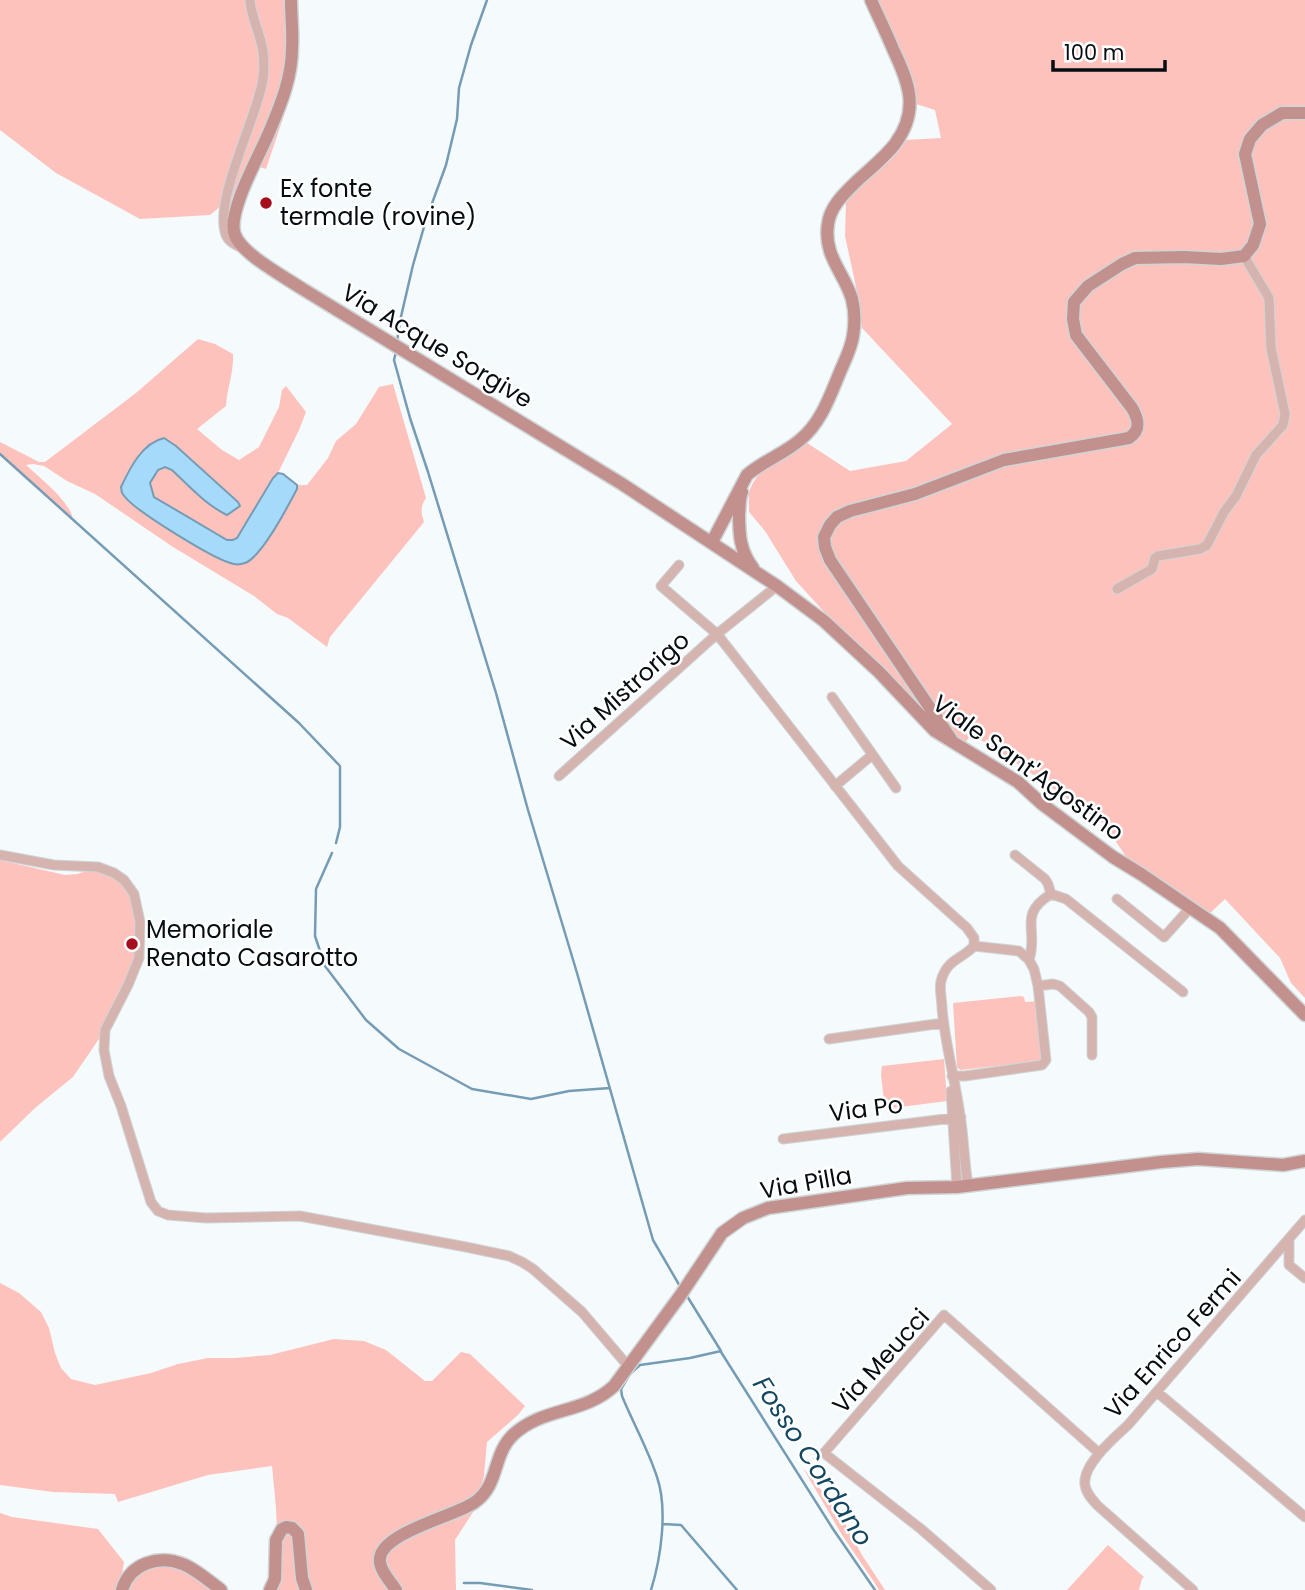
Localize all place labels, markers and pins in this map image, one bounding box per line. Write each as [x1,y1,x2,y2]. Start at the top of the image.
place label: Ex fonte termale (rovine) [280,172,476,233]
marker: Ex fonte termale (rovine) [258,195,274,211]
place label: Memoriale Renato Casarotto [146,913,358,974]
marker: Memoriale Renato Casarotto [124,936,140,952]

